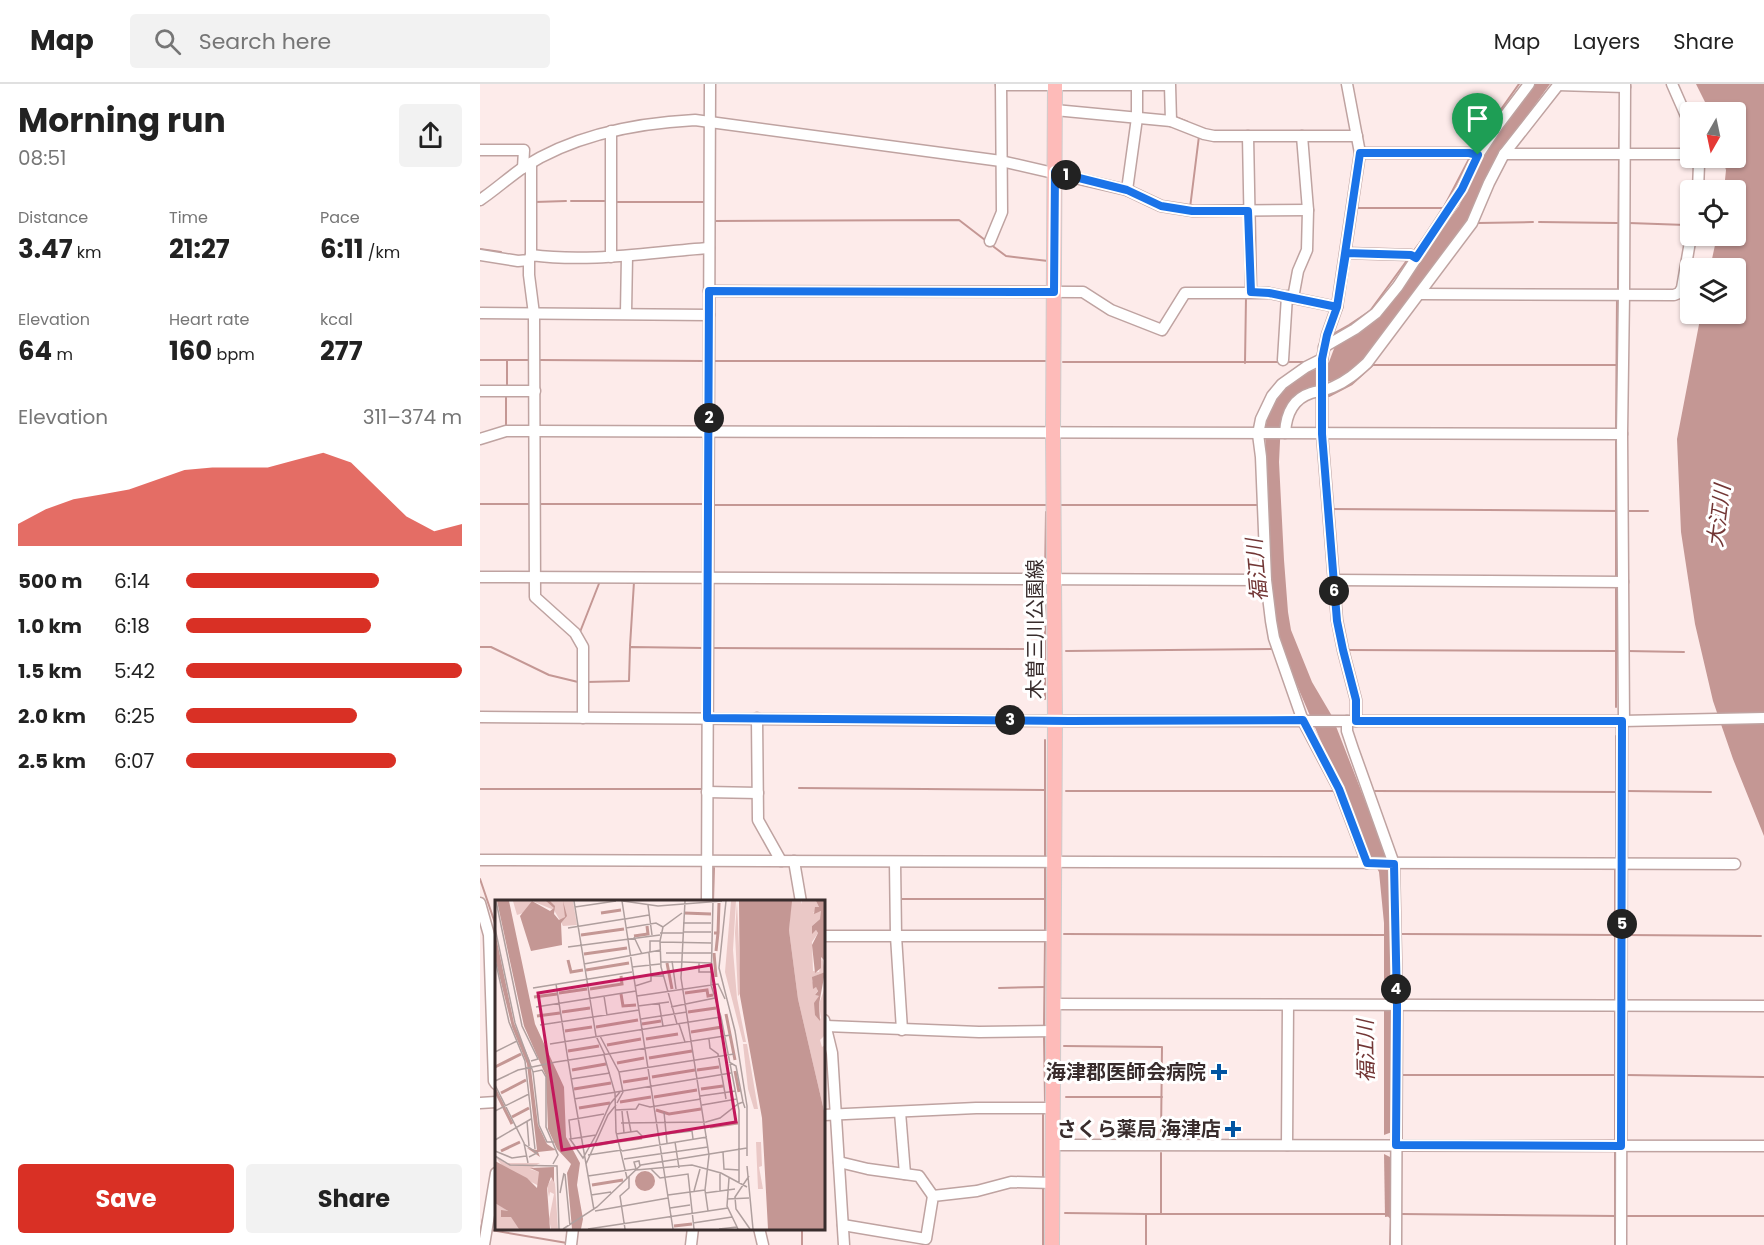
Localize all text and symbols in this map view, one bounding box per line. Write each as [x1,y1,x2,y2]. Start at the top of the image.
search box [130,14,550,68]
text: Map [30,21,94,60]
icon: search [151,25,184,58]
text: Search here [199,26,331,57]
text: Map [1494,27,1540,56]
text: Layers [1573,27,1640,56]
text: Share [1673,27,1734,56]
pin [1452,93,1503,155]
text: Morning run [18,97,226,144]
icon: arrive [1461,102,1494,135]
north arrow [1680,102,1746,168]
map controls [1680,102,1746,324]
button: share [399,104,462,167]
text: 08:51 [18,144,66,172]
pin: 1 [1051,160,1081,190]
text: 1 [1063,163,1069,186]
button: locate [1680,180,1746,246]
text: Distance [18,206,88,229]
text: Time [169,206,208,229]
text: Pace [320,206,360,229]
text: 3.47 [18,231,73,267]
text: 21:27 [169,231,230,267]
text: 6:11 [320,231,364,267]
text: km [73,241,102,264]
text: /km [364,241,400,264]
button: layers [1680,258,1746,324]
text: Elevation [18,308,90,331]
text: Heart rate [169,308,249,331]
text: kcal [320,308,353,331]
text: 64 [18,333,52,369]
text: 160 [169,333,212,369]
text: 277 [320,333,363,369]
text: m [52,343,73,366]
text: bpm [212,343,255,366]
text: Elevation [18,403,108,431]
text: 311–374 m [363,403,462,431]
pin: 2 [694,403,724,433]
text: 2 [704,406,714,429]
water label: 大江川 [1700,481,1737,549]
water label: 福江川 [1239,535,1274,603]
street label: 木曽三川公園線 [1021,559,1049,699]
text: 500 m [18,567,83,595]
text: 6:14 [114,567,150,595]
pin: 6 [1319,576,1349,606]
text: 6 [1329,579,1339,602]
text: 1.0 km [18,612,82,640]
text: 6:18 [114,612,150,640]
text: 1.5 km [18,657,82,685]
text: 5:42 [114,657,155,685]
text: 2.0 km [18,702,86,730]
text: 6:25 [114,702,155,730]
pin: 3 [995,705,1025,735]
text: 3 [1005,708,1015,731]
text: 2.5 km [18,747,86,775]
text: 6:07 [114,747,154,775]
inset map [495,900,825,1230]
pin: 5 [1607,909,1637,939]
text: 5 [1617,912,1627,935]
pin: 4 [1381,974,1411,1004]
text: 4 [1391,977,1401,1000]
water label: 福江川 [1350,1017,1381,1083]
place label: 海津郡医師会病院 [1046,1058,1206,1086]
marker: 海津郡医師会病院 [1210,1063,1228,1081]
place label: さくら薬局 海津店 [1057,1115,1221,1143]
marker: さくら薬局 海津店 [1226,1122,1240,1136]
button: Save [18,1164,234,1233]
button: Share [246,1164,462,1233]

